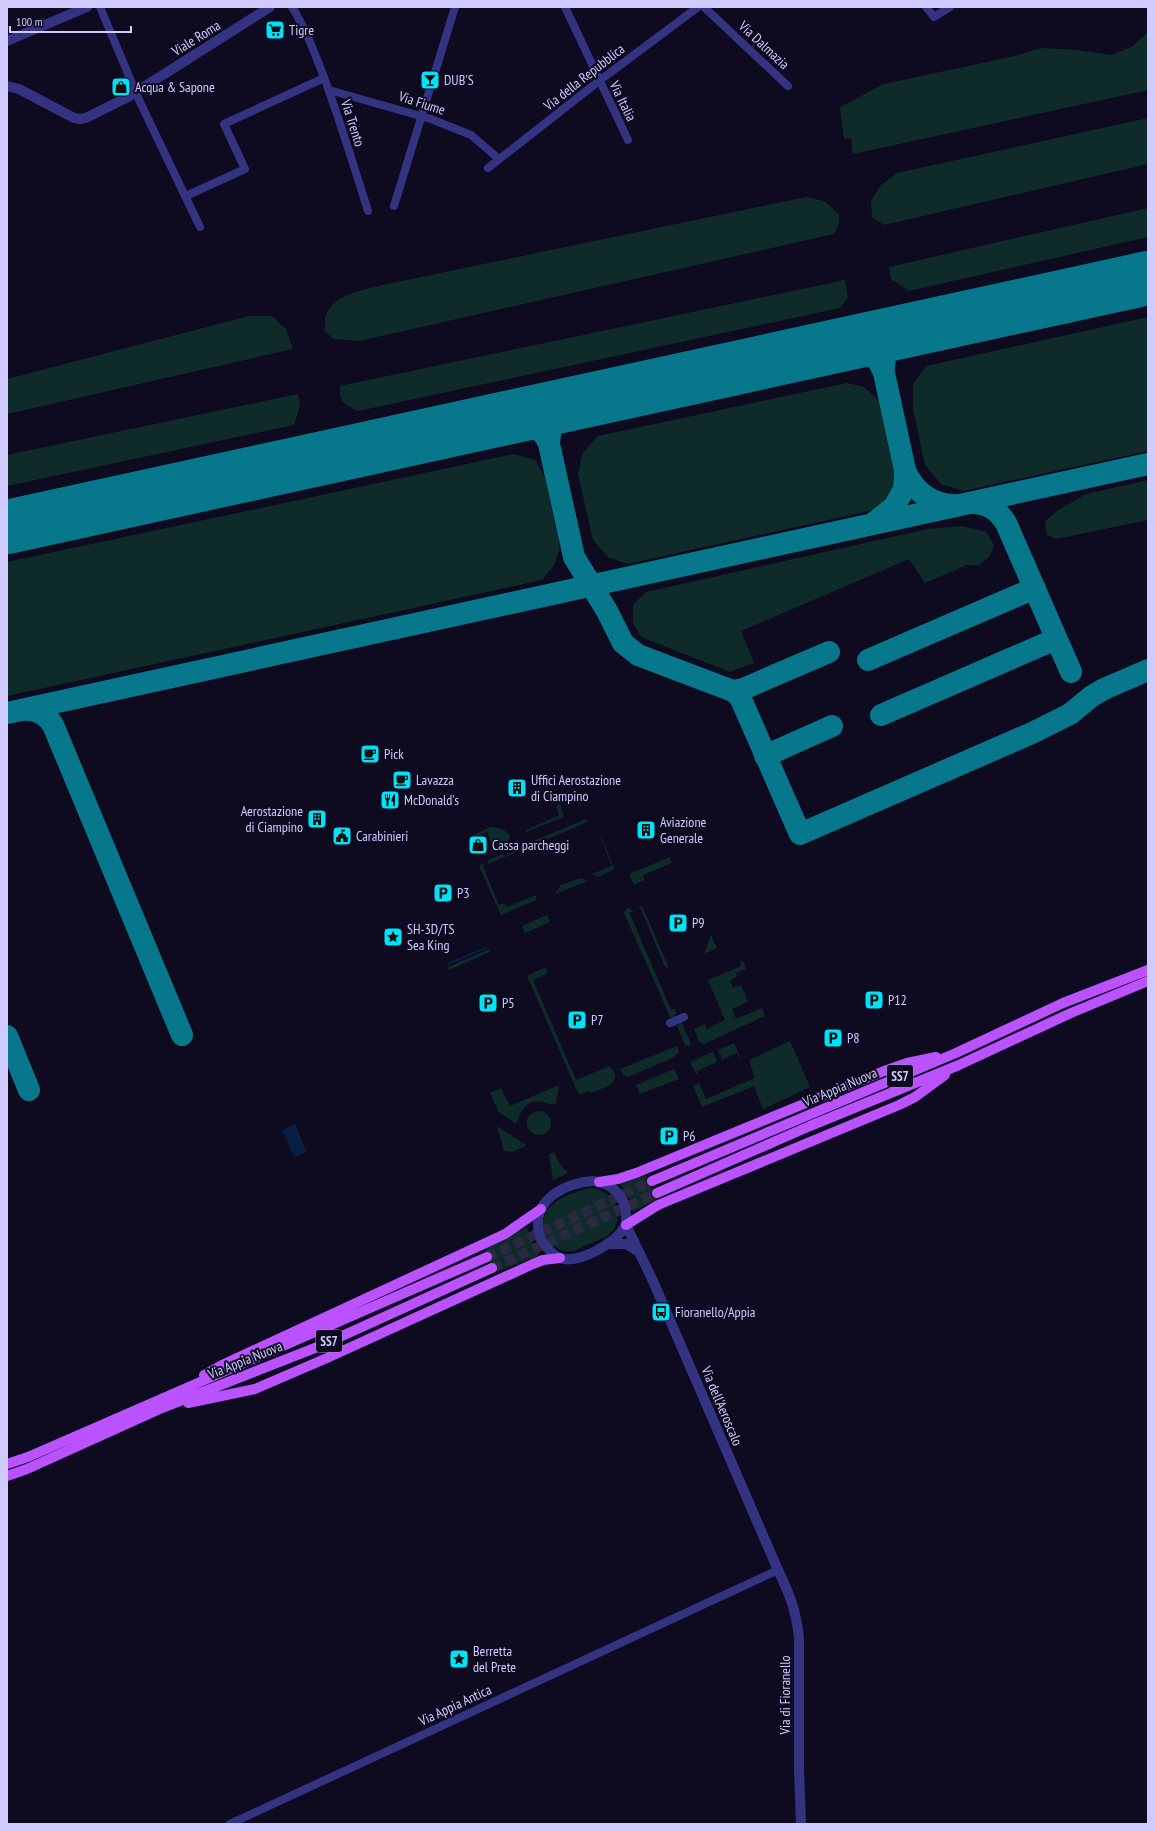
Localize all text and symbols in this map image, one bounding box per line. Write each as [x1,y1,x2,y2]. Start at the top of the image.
scale bar [10,8,131,34]
text: 100 m [16,14,43,29]
street label: Viale Roma [167,16,224,60]
street label: Via Dalmazia [734,16,793,73]
supermarket icon: Tigre [264,19,286,41]
place label: Tigre [289,21,314,39]
street label: Via della Repubblica [539,40,628,115]
bar icon: DUB'S [419,69,441,91]
place label: DUB'S [444,71,474,89]
shop icon: Acqua & Sapone [110,76,132,98]
street label: Via Italia [605,77,640,124]
place label: Acqua & Sapone [135,78,215,96]
street label: Via Fiume [395,87,448,119]
street label: Via Trento [337,96,369,149]
cafe icon: Pick [359,743,381,765]
place label: Pick [384,745,404,763]
cafe icon: Lavazza [391,769,413,791]
place label: Lavazza [416,771,454,789]
place label: Uffici Aerostazione di Ciampino [531,771,621,805]
building icon: Uffici Aerostazione di Ciampino [506,777,528,799]
restaurant icon: McDonald's [379,789,401,811]
place label: McDonald's [404,791,459,809]
place label: Aerostazione di Ciampino [241,802,303,836]
building icon: Aerostazione di Ciampino [306,808,328,830]
place label: Aviazione Generale [660,813,707,847]
building icon: Aviazione Generale [635,819,657,841]
public building icon: Carabinieri [331,825,353,847]
place label: Carabinieri [356,827,408,845]
shop icon: Cassa parcheggi [467,834,489,856]
place label: Cassa parcheggi [492,836,569,854]
parking icon: P3 [432,882,454,904]
place label: P3 [457,884,470,902]
parking icon: P9 [667,912,689,934]
place label: P9 [692,914,705,932]
place label: SH-3D/TS Sea King [407,920,455,954]
place icon: SH-3D/TS Sea King [382,926,404,948]
parking icon: P12 [863,989,885,1011]
place label: P12 [888,991,907,1009]
parking icon: P5 [477,992,499,1014]
place label: P5 [502,994,515,1012]
parking icon: P7 [566,1009,588,1031]
place label: P7 [591,1011,604,1029]
parking icon: P8 [822,1027,844,1049]
place label: P8 [847,1029,860,1047]
street label: Via Appia Nuova [799,1063,880,1111]
road number: SS7 [887,1065,913,1087]
parking icon: P6 [658,1125,680,1147]
place label: P6 [683,1127,696,1145]
bus stop icon: Fioranello/Appia [650,1301,672,1323]
place label: Fioranello/Appia [675,1303,755,1321]
road number: SS7 [316,1330,342,1352]
street label: Via Appia Nuova [204,1337,285,1383]
street label: Via dell'Aeroscalo [697,1363,747,1448]
place label: Berretta del Prete [473,1642,516,1676]
place icon: Berretta del Prete [448,1648,470,1670]
street label: Via di Fioranello [776,1656,794,1735]
street label: Via Appia Antica [415,1680,494,1730]

